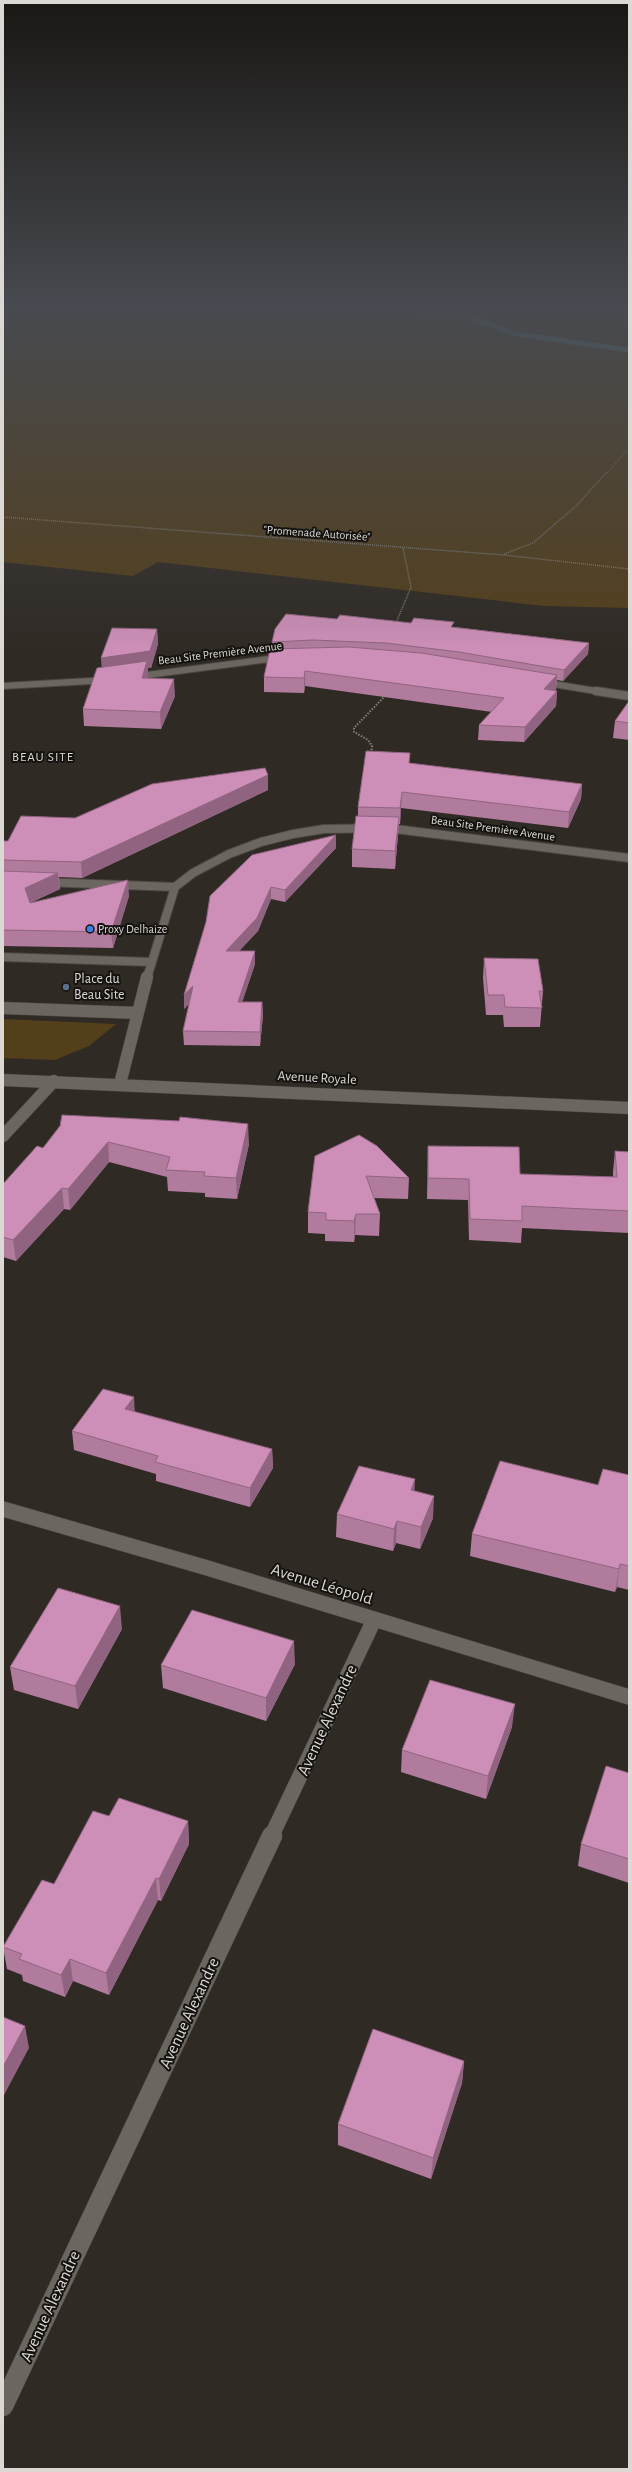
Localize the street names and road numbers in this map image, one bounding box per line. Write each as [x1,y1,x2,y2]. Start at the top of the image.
street label: "Promenade Autorisée" [263,523,371,543]
street label: Beau Site Première Avenue [157,639,283,667]
street label: Beau Site Première Avenue [430,813,556,843]
street label: Avenue Royale [277,1069,357,1087]
street label: Avenue Léopold [269,1560,375,1608]
street label: Avenue Alexandre [294,1662,360,1778]
street label: Avenue Alexandre [156,1955,222,2071]
street label: Avenue Alexandre [17,2248,83,2364]

